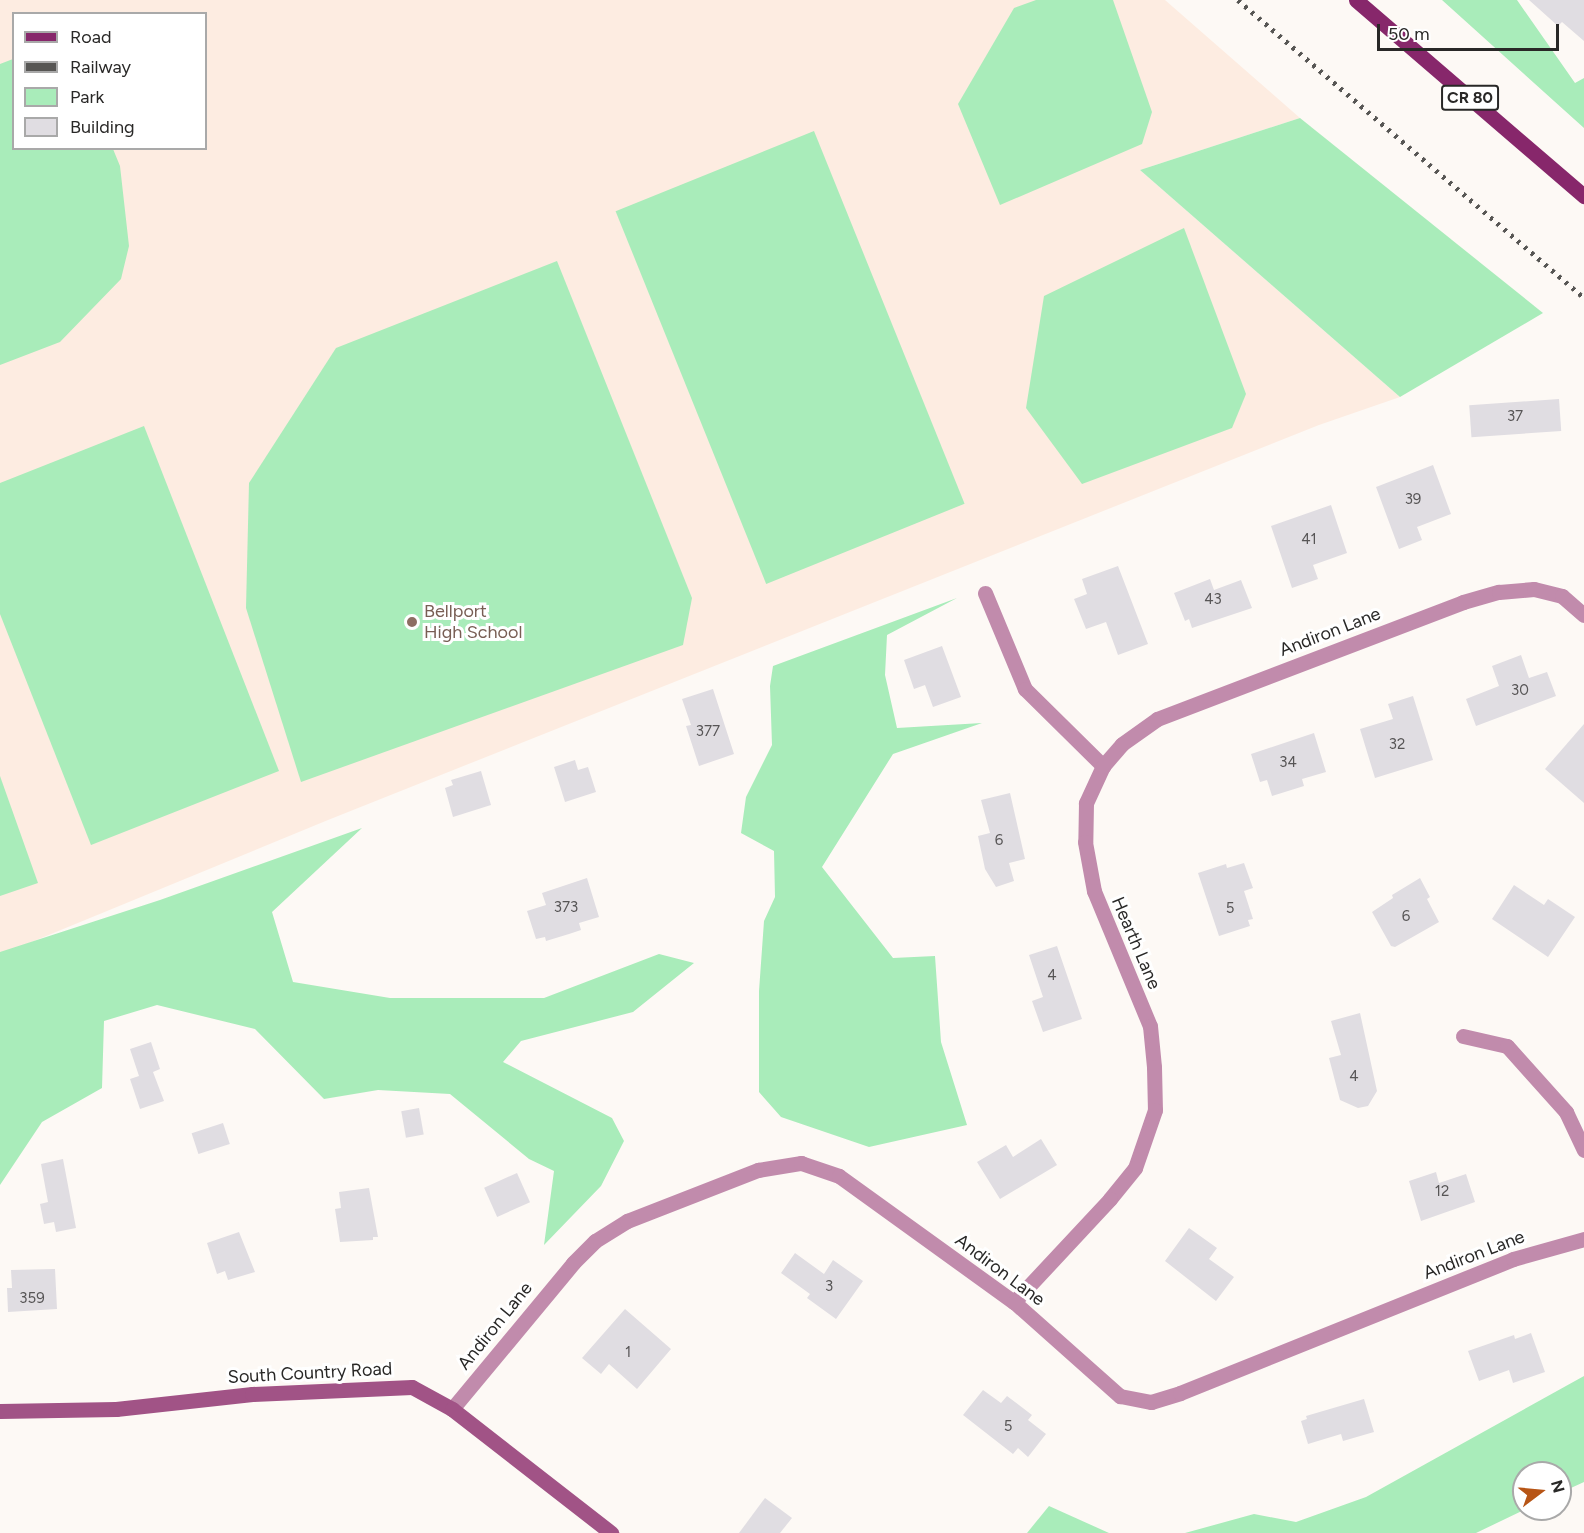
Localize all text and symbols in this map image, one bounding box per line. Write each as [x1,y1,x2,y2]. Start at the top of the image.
legend [12,12,207,150]
scale bar [1380,12,1562,50]
text: 50 m [1388,23,1430,45]
text: Road [70,26,111,48]
text: Railway [70,56,131,78]
road number: CR 80 [1440,85,1500,111]
text: Park [70,86,104,108]
text: Building [70,116,135,138]
house number: 37 [1507,408,1523,426]
house number: 39 [1405,491,1421,509]
house number: 41 [1301,531,1317,549]
house number: 43 [1204,591,1222,609]
place label: Bellport High School [424,601,522,644]
street label: Andiron Lane [1276,603,1384,661]
marker: Bellport High School [405,615,419,629]
house number: 30 [1511,682,1529,700]
house number: 377 [696,723,720,741]
house number: 32 [1389,736,1405,754]
house number: 34 [1279,754,1297,772]
house number: 6 [995,832,1003,850]
street label: Hearth Lane [1107,894,1165,992]
house number: 373 [554,899,578,917]
house number: 5 [1226,900,1234,918]
house number: 6 [1402,908,1410,926]
house number: 4 [1047,967,1057,985]
house number: 4 [1349,1068,1359,1086]
house number: 12 [1435,1183,1449,1201]
street label: Andiron Lane [1420,1226,1528,1284]
street label: Andiron Lane [951,1229,1049,1311]
street label: Andiron Lane [453,1278,537,1374]
house number: 3 [825,1278,833,1296]
house number: 359 [19,1290,45,1308]
house number: 1 [625,1344,631,1362]
street label: South Country Road [227,1358,393,1388]
house number: 5 [1004,1418,1012,1436]
north arrow [1512,1461,1572,1521]
text: N [1547,1478,1569,1495]

